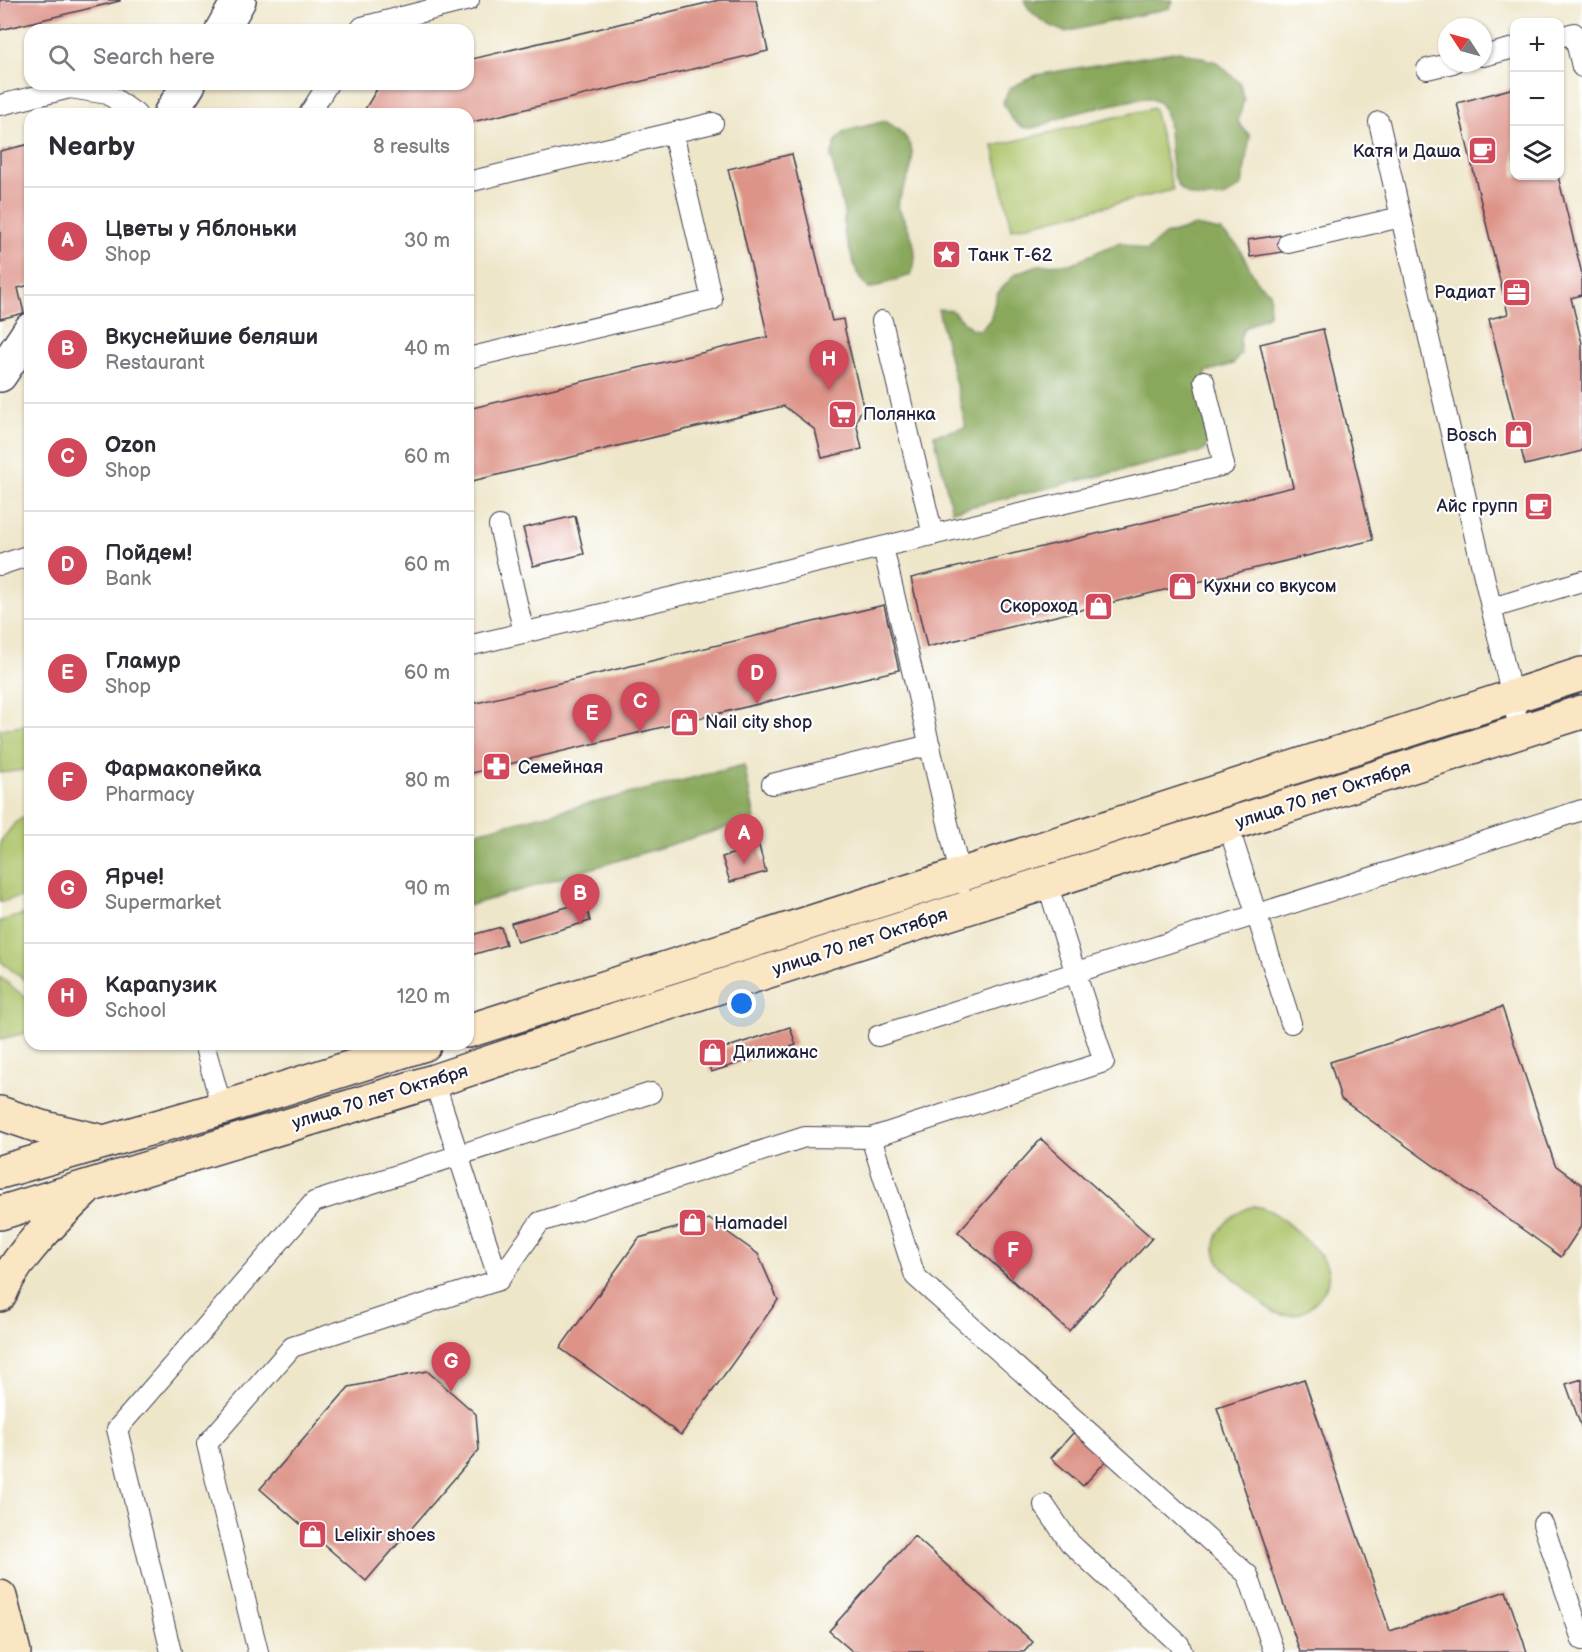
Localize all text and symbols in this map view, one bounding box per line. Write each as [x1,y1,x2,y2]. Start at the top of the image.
north arrow [1438,18,1492,72]
map controls [1510,18,1564,180]
button: + [1510,18,1564,72]
search box [24,24,474,90]
icon: search [45,41,78,74]
text: Search here [93,44,215,71]
button: − [1510,72,1564,126]
button: layers [1510,126,1564,180]
text: Nearby [48,132,135,163]
text: 8 results [373,135,450,159]
cafe icon: Катя и Даша [1466,135,1498,167]
place label: Катя и Даша [1353,141,1461,162]
text: Цветы у Яблоньки [105,216,297,243]
text: A [61,229,74,253]
text: 30 m [404,229,450,253]
place icon: Танк Т-62 [931,239,963,271]
text: Shop [105,243,151,267]
place label: Танк Т-62 [968,245,1053,266]
office icon: Радиат [1501,276,1533,308]
place label: Радиат [1434,282,1497,303]
text: Вкуснейшие беляши [105,324,318,351]
text: B [60,337,75,361]
text: 40 m [404,337,450,361]
pin: H [810,340,848,390]
text: Restaurant [105,351,205,375]
supermarket icon: Полянка [826,398,858,430]
place label: Полянка [863,404,936,425]
shop icon: Bosch [1502,419,1534,451]
place label: Bosch [1446,425,1497,446]
text: Ozon [105,432,156,459]
text: C [60,445,75,469]
text: 60 m [404,445,450,469]
text: Shop [105,459,151,483]
cafe icon: Айс групп [1523,490,1555,522]
place label: Айс групп [1436,496,1518,517]
text: Пойдем! [105,540,192,567]
text: D [61,553,74,577]
text: 60 m [404,553,450,577]
text: Bank [105,567,151,591]
shop icon: Кухни со вкусом [1166,570,1198,602]
place label: Кухни со вкусом [1203,576,1337,597]
shop icon: Скороход [1083,590,1115,622]
place label: Скороход [1000,596,1078,617]
text: Гламур [105,648,181,675]
pin: D [738,654,777,704]
text: E [61,661,74,685]
text: 60 m [404,661,450,685]
text: Shop [105,675,151,699]
pin: C [620,682,660,732]
pin: E [572,694,612,744]
shop icon: Nail city shop [668,706,700,738]
place label: Nail city shop [705,712,812,733]
pharmacy icon: Семейная [481,751,513,783]
text: Фармакопейка [105,756,261,783]
place label: Семейная [518,757,603,778]
street label: улица 70 лет Октября [1233,757,1413,833]
text: F [61,769,74,793]
text: 80 m [405,769,450,793]
text: Pharmacy [105,783,195,807]
pin: A [724,814,764,864]
text: Ярче! [105,864,164,891]
pin: B [560,874,600,924]
text: G [60,877,75,901]
text: 90 m [405,877,450,901]
text: Supermarket [105,891,221,915]
street label: улица 70 лет Октября [770,904,950,980]
text: Карапузик [105,972,217,999]
text: H [60,985,75,1009]
text: 120 m [397,985,450,1009]
your location [727,989,756,1018]
text: School [105,999,166,1023]
shop icon: Дилижанс [696,1036,728,1068]
place label: Дилижанс [733,1042,818,1063]
street label: улица 70 лет Октября [290,1060,471,1134]
shop icon: Hamadel [677,1207,709,1239]
place label: Hamadel [714,1213,787,1234]
pin: F [994,1232,1032,1281]
pin: G [432,1342,470,1392]
shop icon: Lelixir shoes [297,1519,329,1551]
place label: Lelixir shoes [334,1525,435,1546]

